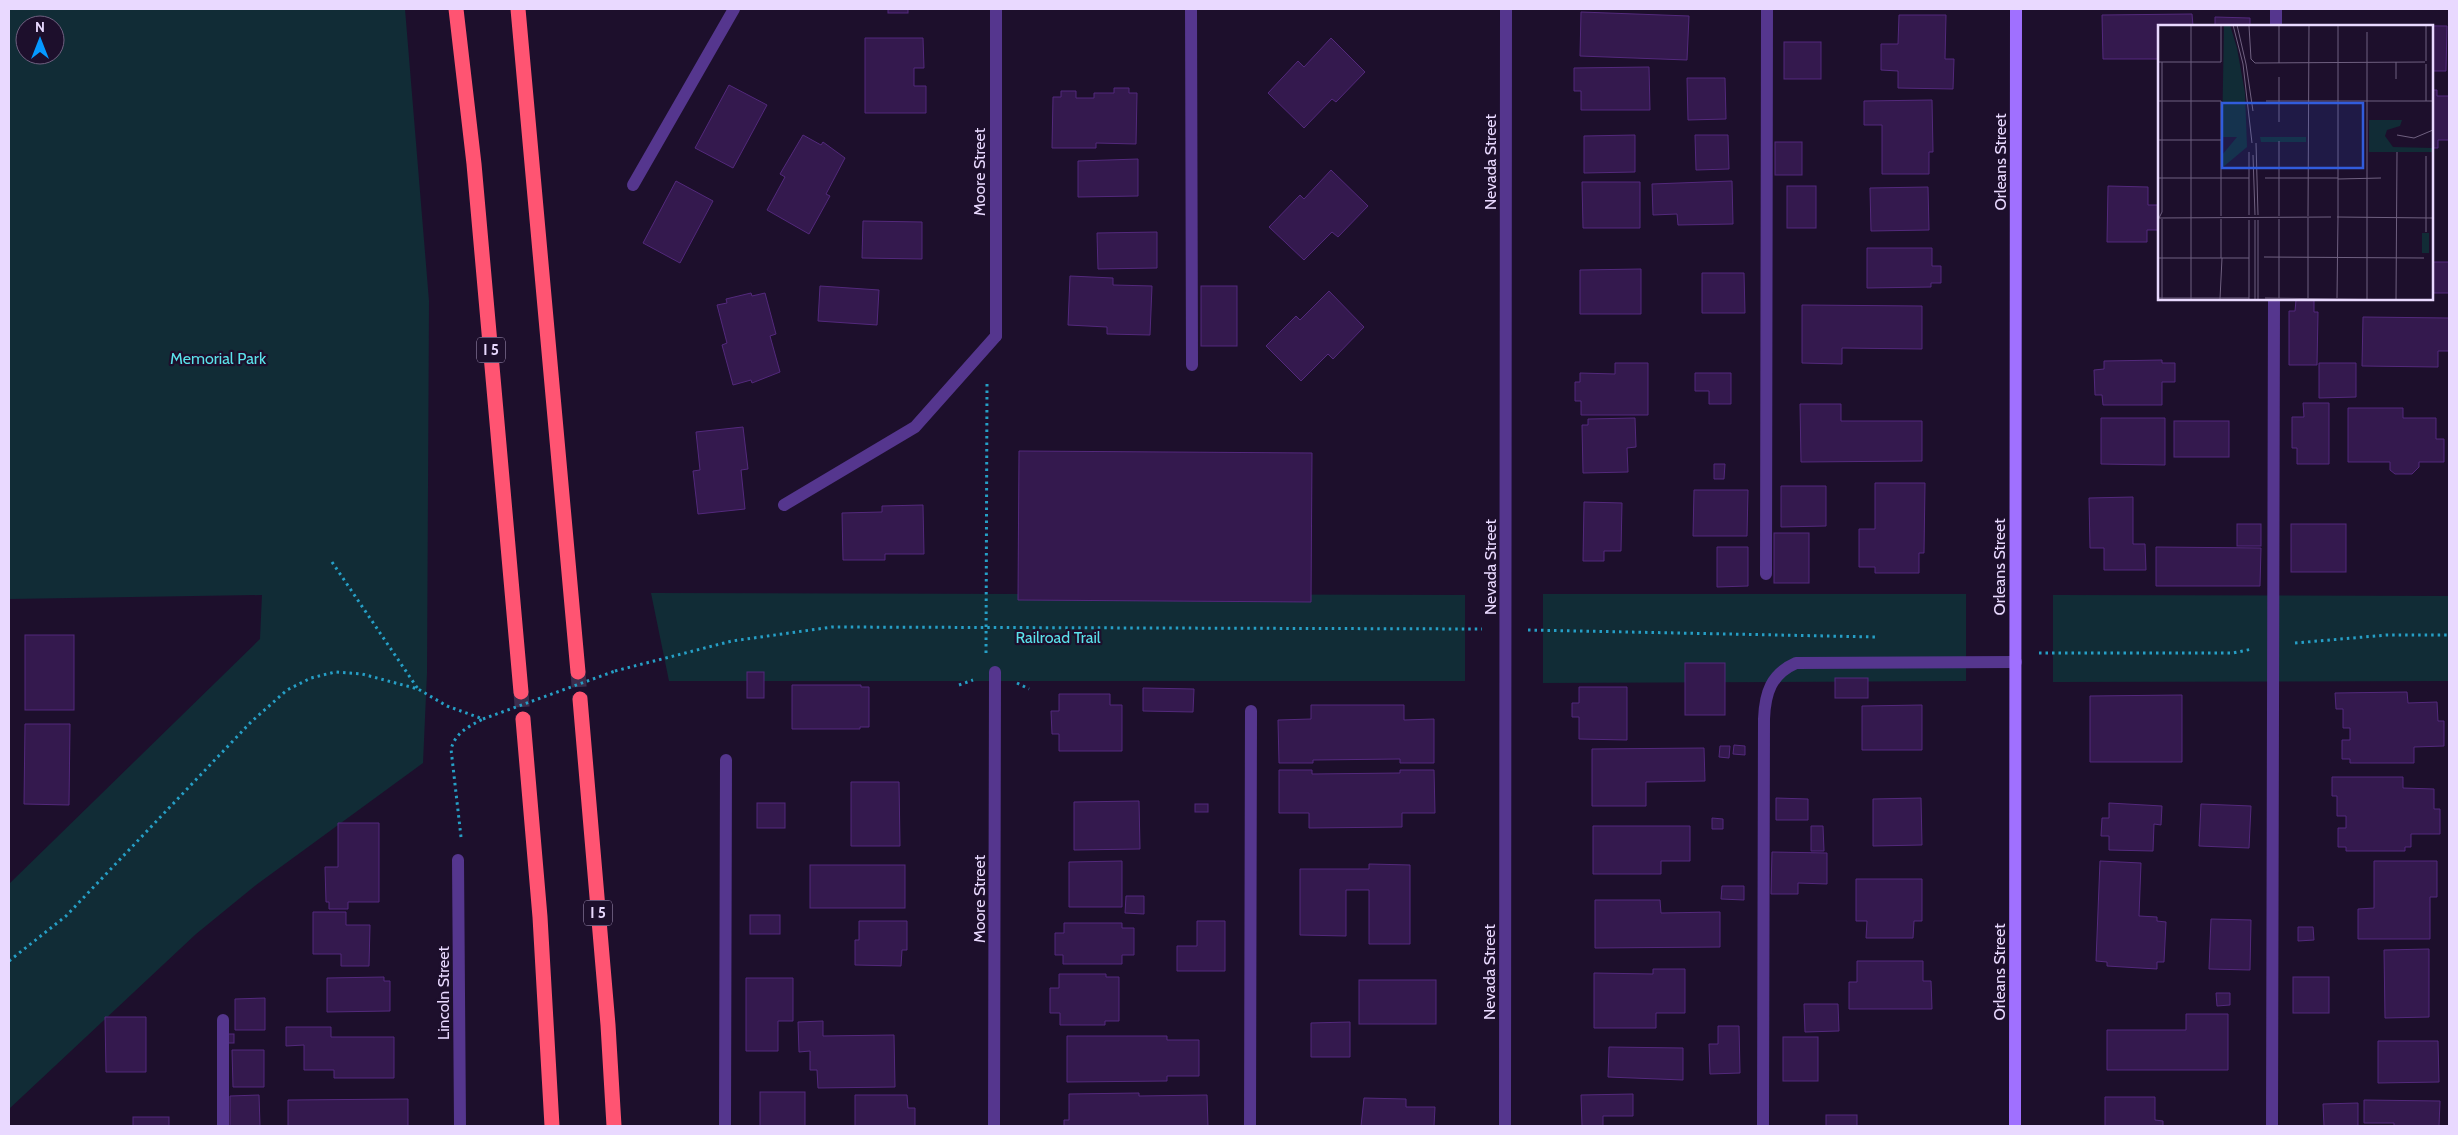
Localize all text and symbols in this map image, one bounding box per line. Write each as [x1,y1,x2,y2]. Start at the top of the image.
north arrow [15,15,65,65]
text: N [35,18,45,36]
inset map [2158,25,2433,300]
street label: Nevada Street [1481,113,1500,210]
street label: Orleans Street [1991,113,2010,211]
street label: Moore Street [970,127,989,216]
road number: I 5 [477,338,505,362]
park label: Memorial Park [170,349,267,368]
street label: Nevada Street [1481,518,1500,615]
street label: Orleans Street [1990,518,2009,616]
park label: Railroad Trail [1015,628,1101,647]
street label: Moore Street [970,854,989,943]
road number: I 5 [584,900,612,926]
street label: Nevada Street [1480,923,1499,1020]
street label: Orleans Street [1990,923,2009,1021]
street label: Lincoln Street [434,946,453,1040]

